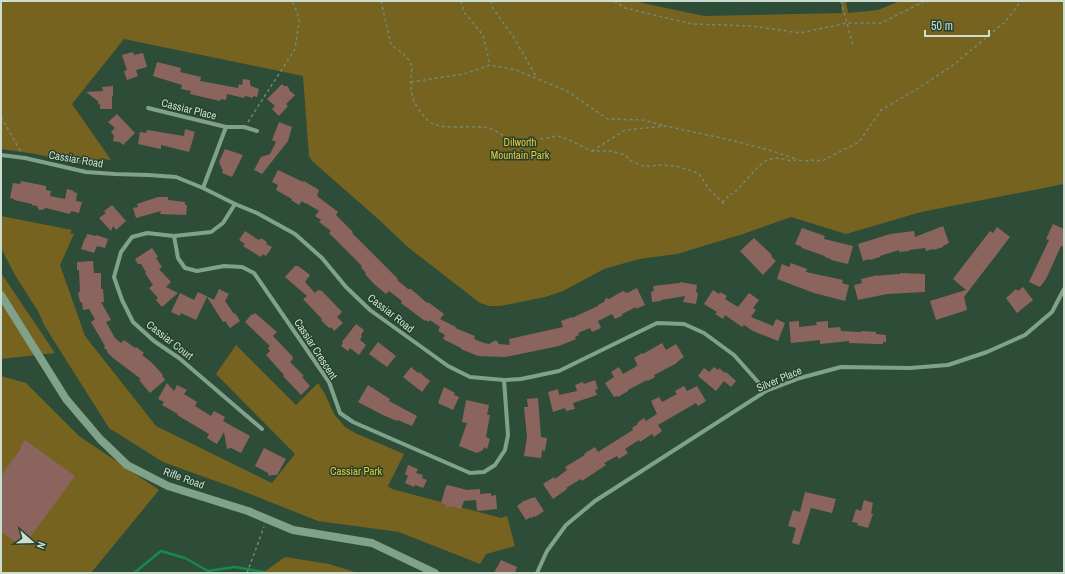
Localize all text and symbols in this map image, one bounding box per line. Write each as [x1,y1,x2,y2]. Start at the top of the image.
scale bar [925,12,989,38]
text: 50 m [931,18,953,34]
street label: Cassiar Place [160,95,218,123]
park label: Dilworth Mountain Park [491,135,550,162]
street label: Cassiar Road [48,147,104,171]
street label: Cassiar Road [365,291,417,335]
street label: Cassiar Crescent [291,316,341,382]
street label: Cassiar Court [144,317,197,363]
street label: Silver Place [754,363,804,395]
street label: Rifle Road [162,464,206,492]
park label: Cassiar Park [330,464,383,478]
north arrow [12,522,52,562]
text: N [34,540,49,551]

